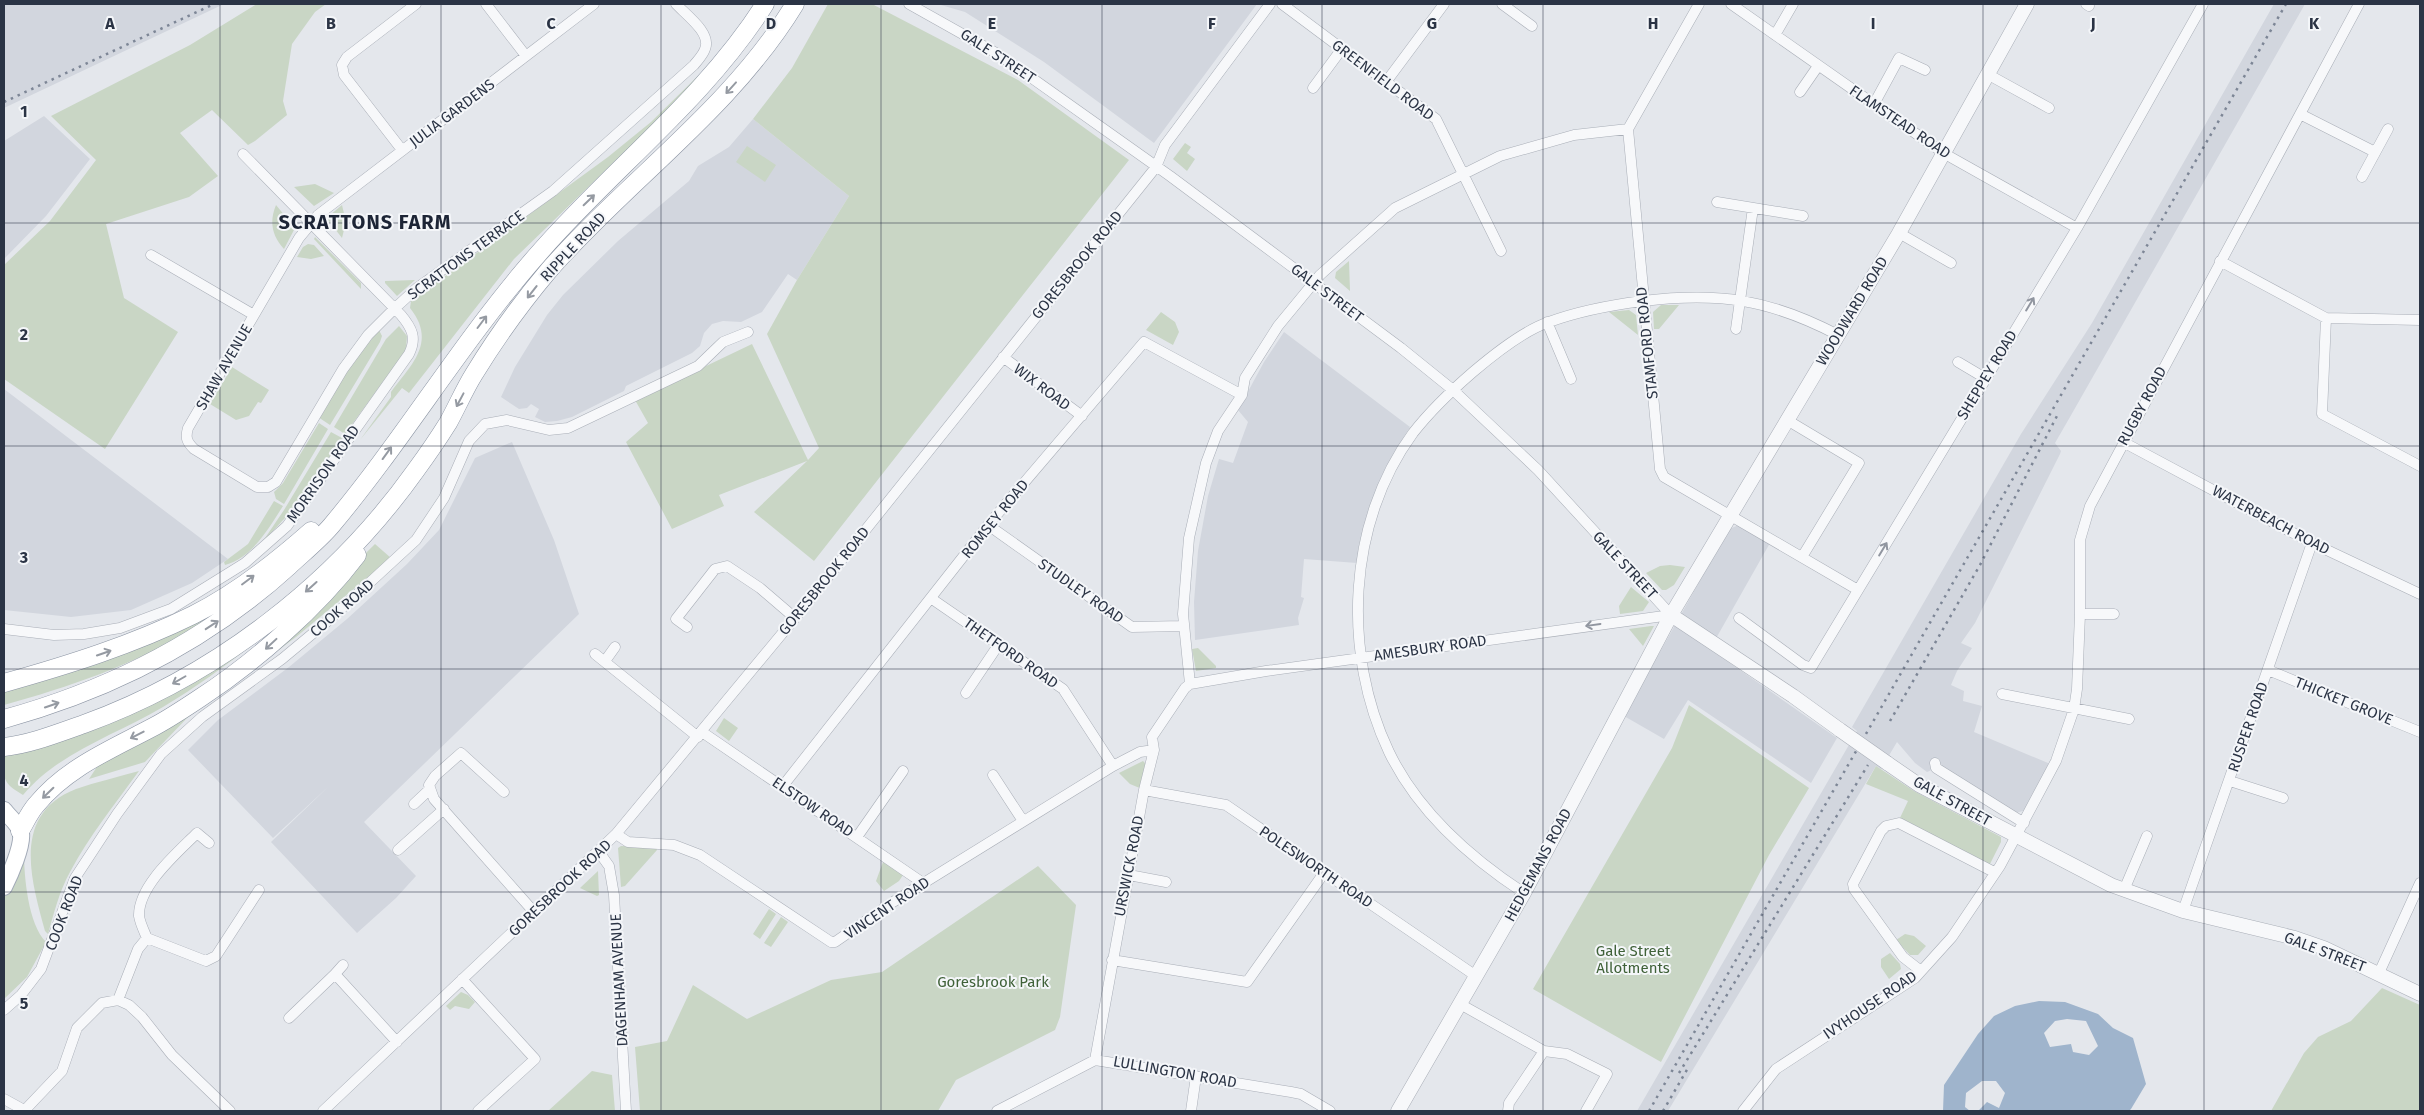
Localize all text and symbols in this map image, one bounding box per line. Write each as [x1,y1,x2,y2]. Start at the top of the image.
text: A [104,14,115,33]
text: B [326,14,336,33]
text: C [546,14,556,33]
text: D [766,14,776,33]
text: F [1208,14,1216,33]
text: G [1427,14,1437,33]
text: H [1648,14,1658,33]
text: I [1871,14,1875,33]
text: J [2089,14,2096,33]
text: K [2309,14,2320,33]
street label: GALE STREET [957,25,1039,87]
street label: GREENFIELD ROAD [1328,36,1438,124]
street label: JULIA GARDENS [406,75,498,151]
one-way arrow [725,82,737,95]
street label: FLAMSTEAD ROAD [1846,82,1954,162]
text: 1 [20,102,28,121]
one-way arrow [583,194,596,206]
street label: SCRATTONS TERRACE [404,207,528,303]
street label: GORESBROOK ROAD [1028,207,1126,323]
street label: RIPPLE ROAD [536,209,610,285]
district label: SCRATTONS FARM [279,210,451,234]
street label: WOODWARD ROAD [1812,253,1892,369]
street label: GALE STREET [1287,260,1367,326]
one-way arrow [526,285,537,298]
street label: STAMFORD ROAD [1632,286,1662,400]
one-way arrow [2025,298,2035,312]
one-way arrow [477,316,488,329]
street label: SHAW AVENUE [192,321,256,413]
text: 2 [20,325,28,344]
street label: SHEPPEY ROAD [1953,327,2021,423]
street label: WIX ROAD [1010,360,1074,414]
street label: RUGBY ROAD [2114,363,2170,449]
one-way arrow [455,392,464,407]
street label: MORRISON ROAD [283,422,363,526]
one-way arrow [381,447,392,460]
street label: ROMSEY ROAD [958,476,1032,562]
street label: WATERBEACH ROAD [2209,481,2333,559]
street label: GORESBROOK ROAD [775,523,873,639]
street label: GALE STREET [1589,527,1661,603]
one-way arrow [1878,542,1888,556]
text: 3 [19,548,28,567]
street label: STUDLEY ROAD [1035,555,1127,627]
one-way arrow [241,574,254,585]
street label: COOK ROAD [306,575,378,641]
one-way arrow [304,581,317,592]
street label: THETFORD ROAD [960,614,1062,692]
one-way arrow [205,620,219,630]
one-way arrow [1585,620,1601,630]
street label: AMESBURY ROAD [1372,631,1488,665]
one-way arrow [264,638,277,650]
one-way arrow [96,648,111,657]
street label: THICKET GROVE [2292,673,2396,729]
one-way arrow [172,676,186,686]
street label: RUSPER ROAD [2224,680,2272,774]
one-way arrow [43,700,59,709]
one-way arrow [130,730,145,740]
text: 4 [19,771,29,790]
street label: GALE STREET [1910,772,1994,830]
street label: ELSTOW ROAD [769,773,857,841]
one-way arrow [41,787,54,799]
street label: HEDGEMANS ROAD [1501,805,1575,925]
street label: URSWICK ROAD [1110,814,1148,918]
street label: POLESWORTH ROAD [1256,822,1376,912]
street label: GORESBROOK ROAD [505,836,615,940]
street label: COOK ROAD [41,873,87,953]
street label: VINCENT ROAD [841,873,933,943]
street label: DAGENHAM AVENUE [607,913,631,1047]
street label: GALE STREET [2282,928,2369,976]
park label: Gale Street Allotments [1596,942,1671,977]
street label: IVYHOUSE ROAD [1820,967,1920,1043]
park label: Goresbrook Park [937,973,1049,991]
text: 5 [20,994,29,1013]
street label: LULLINGTON ROAD [1112,1052,1238,1092]

